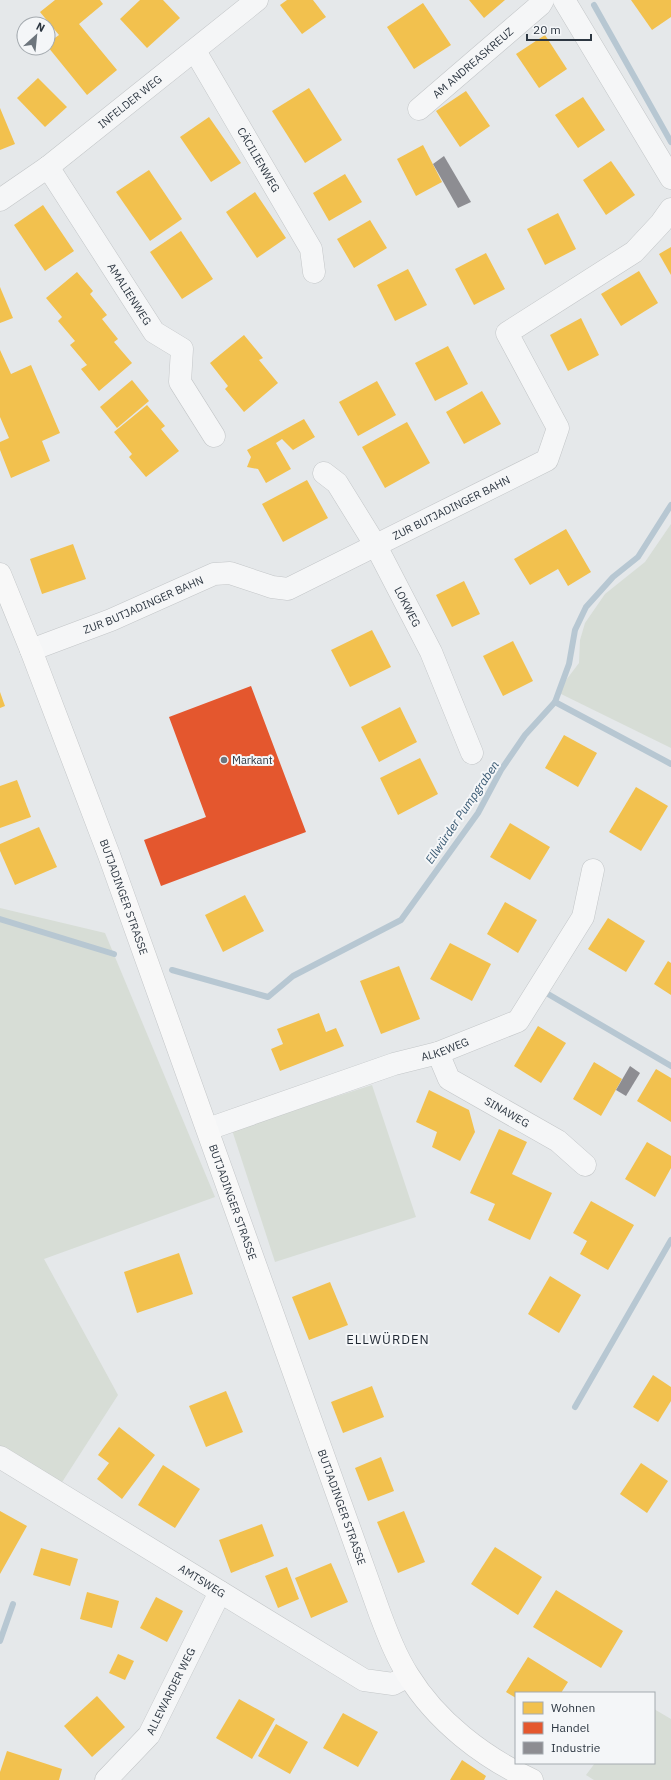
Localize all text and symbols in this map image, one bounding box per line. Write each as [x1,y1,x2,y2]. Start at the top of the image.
north arrow [16,16,56,56]
scale bar [527,16,591,42]
text: N [34,19,47,35]
text: 20 m [533,22,561,37]
street label: AM ANDREASKREUZ [430,24,516,101]
street label: INFELDER WEG [95,72,165,131]
street label: CÄCILIENWEG [234,125,283,195]
street label: AMALIENWEG [105,260,155,328]
street label: ZUR BUTJADINGER BAHN [390,473,512,543]
street label: ZUR BUTJADINGER BAHN [81,573,206,637]
street label: LOKWEG [391,584,424,629]
place label: Markant [232,753,273,767]
marker: Markant [219,755,229,765]
water label: Ellwürder Pumpgraben [422,757,502,866]
street label: BUTJADINGER STRASSE [97,837,151,957]
street label: ALKEWEG [419,1034,471,1064]
street label: SINAWEG [482,1094,532,1130]
street label: BUTJADINGER STRASSE [206,1142,260,1262]
district label: ELLWÜRDEN [346,1331,430,1348]
street label: BUTJADINGER STRASSE [315,1447,369,1567]
street label: AMTSWEG [176,1561,228,1600]
street label: ALLEWARDER WEG [143,1645,198,1737]
legend [515,1692,655,1764]
text: Wohnen [551,1700,595,1715]
text: Handel [551,1720,590,1735]
text: Industrie [551,1740,601,1755]

